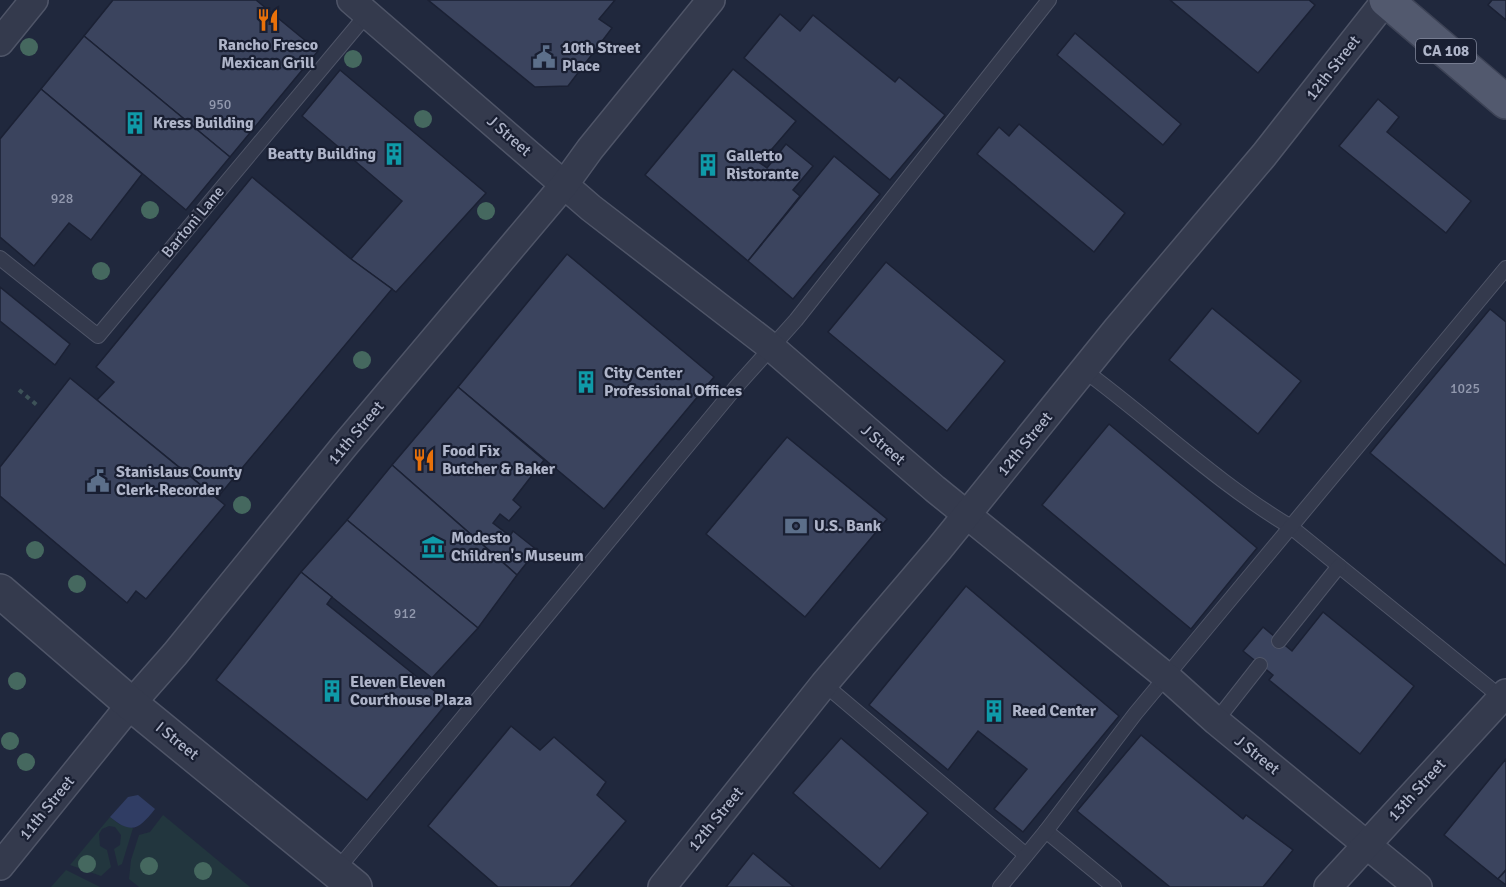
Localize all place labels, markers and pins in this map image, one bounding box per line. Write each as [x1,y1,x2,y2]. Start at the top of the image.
restaurant icon: Rancho Fresco Mexican Grill [255,7,281,33]
place label: Rancho Fresco Mexican Grill [218,35,318,73]
place label: 10th Street Place [562,38,640,76]
public building icon: 10th Street Place [531,44,557,70]
building icon: Kress Building [122,110,148,136]
place label: Kress Building [153,113,254,133]
building icon: Beatty Building [381,141,407,167]
place label: Beatty Building [268,144,376,164]
place label: Galletto Ristorante [726,146,799,184]
building icon: Galletto Ristorante [695,152,721,178]
place label: City Center Professional Offices [604,363,742,401]
building icon: City Center Professional Offices [573,369,599,395]
place label: Food Fix Butcher & Baker [442,441,556,479]
restaurant icon: Food Fix Butcher & Baker [411,447,437,473]
place label: Stanislaus County Clerk-Recorder [116,462,242,500]
public building icon: Stanislaus County Clerk-Recorder [85,468,111,494]
bank icon: U.S. Bank [783,513,809,539]
place label: U.S. Bank [814,516,882,536]
place label: Modesto Children's Museum [451,528,584,566]
museum icon: Modesto Children's Museum [420,534,446,560]
place label: Eleven Eleven Courthouse Plaza [350,672,472,710]
building icon: Eleven Eleven Courthouse Plaza [319,678,345,704]
building icon: Reed Center [981,698,1007,724]
place label: Reed Center [1012,701,1097,721]

